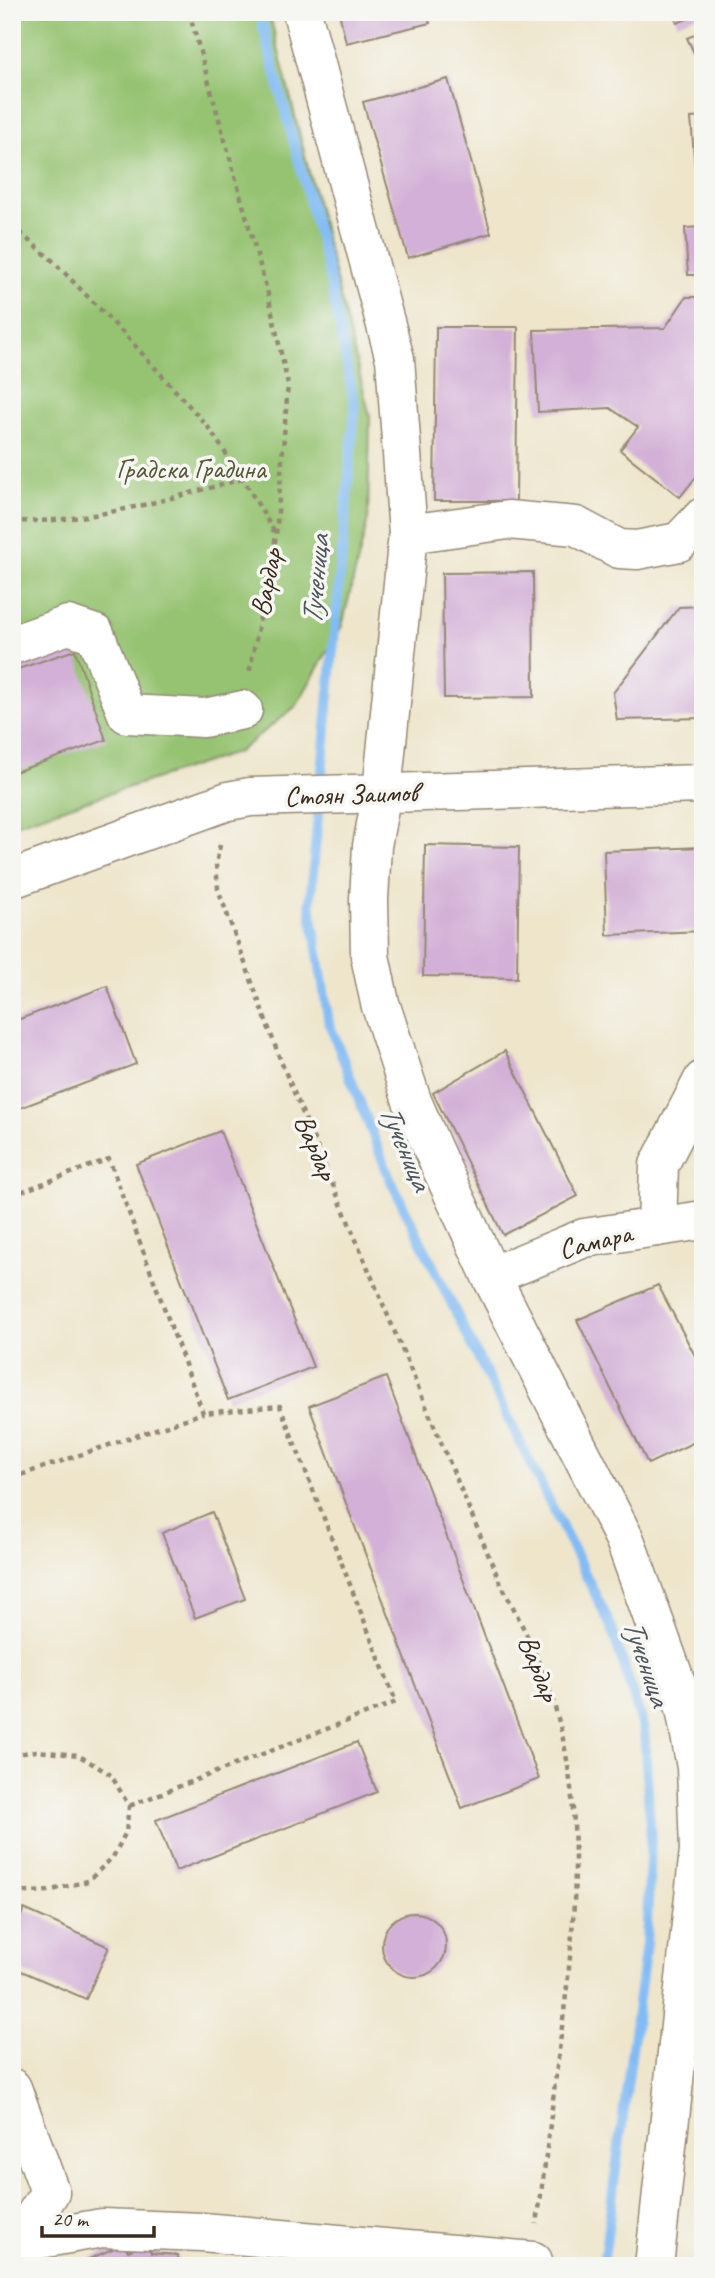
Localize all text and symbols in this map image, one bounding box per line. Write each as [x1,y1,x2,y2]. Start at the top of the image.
park label: Градска Градина [116,451,267,486]
water label: Тученица [292,531,338,626]
street label: Вардар [242,543,291,619]
street label: Стоян Заимов [284,774,425,814]
water label: Тученица [371,1098,442,1198]
street label: Вардар [287,1109,346,1187]
street label: Самара [555,1215,637,1267]
water label: Тученица [614,1613,680,1713]
street label: Вардар [511,1630,568,1708]
scale bar [42,2194,154,2238]
text: 20 m [52,2206,90,2232]

